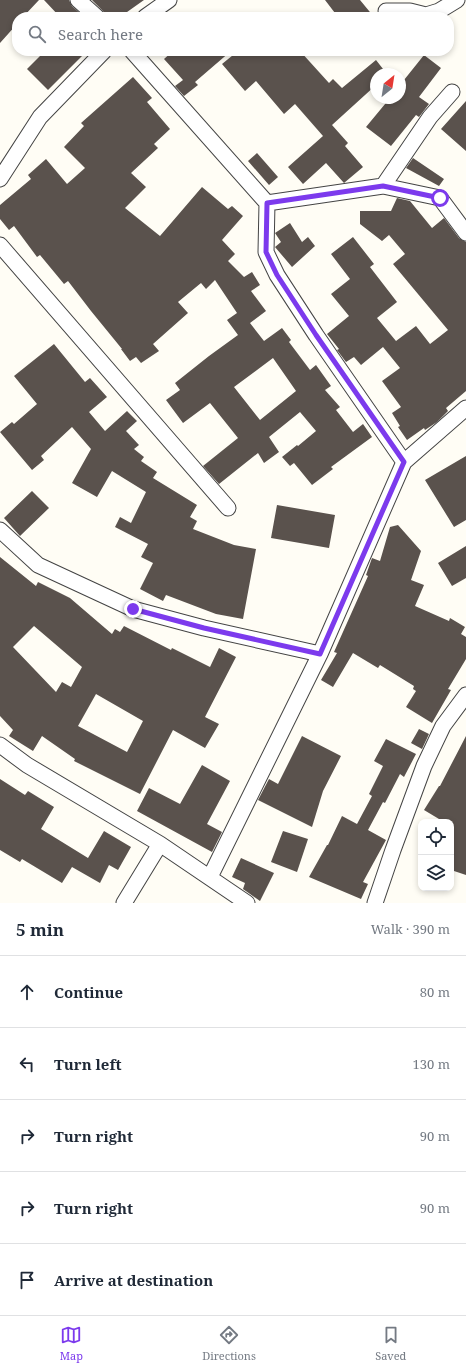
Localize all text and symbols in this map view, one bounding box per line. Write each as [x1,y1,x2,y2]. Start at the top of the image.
search box [12,12,454,56]
icon: search [26,23,48,45]
text: Search here [58,24,143,44]
north arrow [370,68,406,104]
route start [431,189,449,207]
route end [124,600,142,618]
map controls [418,819,454,891]
button: locate [418,819,454,855]
button: layers [418,855,454,891]
text: 5 min [16,918,64,941]
text: Walk · 390 m [371,920,450,938]
icon: ahead [16,981,38,1003]
text: Continue [54,982,123,1002]
text: 80 m [420,983,450,1001]
icon: left [16,1053,38,1075]
text: Turn left [54,1054,122,1074]
text: 130 m [413,1055,450,1073]
icon: right [16,1125,38,1147]
text: Turn right [54,1126,133,1146]
text: 90 m [420,1127,450,1145]
icon: right [16,1197,38,1219]
text: Turn right [54,1198,133,1218]
text: 90 m [420,1199,450,1217]
icon: arrive [16,1269,38,1291]
text: Arrive at destination [54,1270,213,1290]
tab: Map [60,1324,83,1363]
tab: Directions [202,1324,256,1363]
tab: Saved [375,1324,406,1363]

